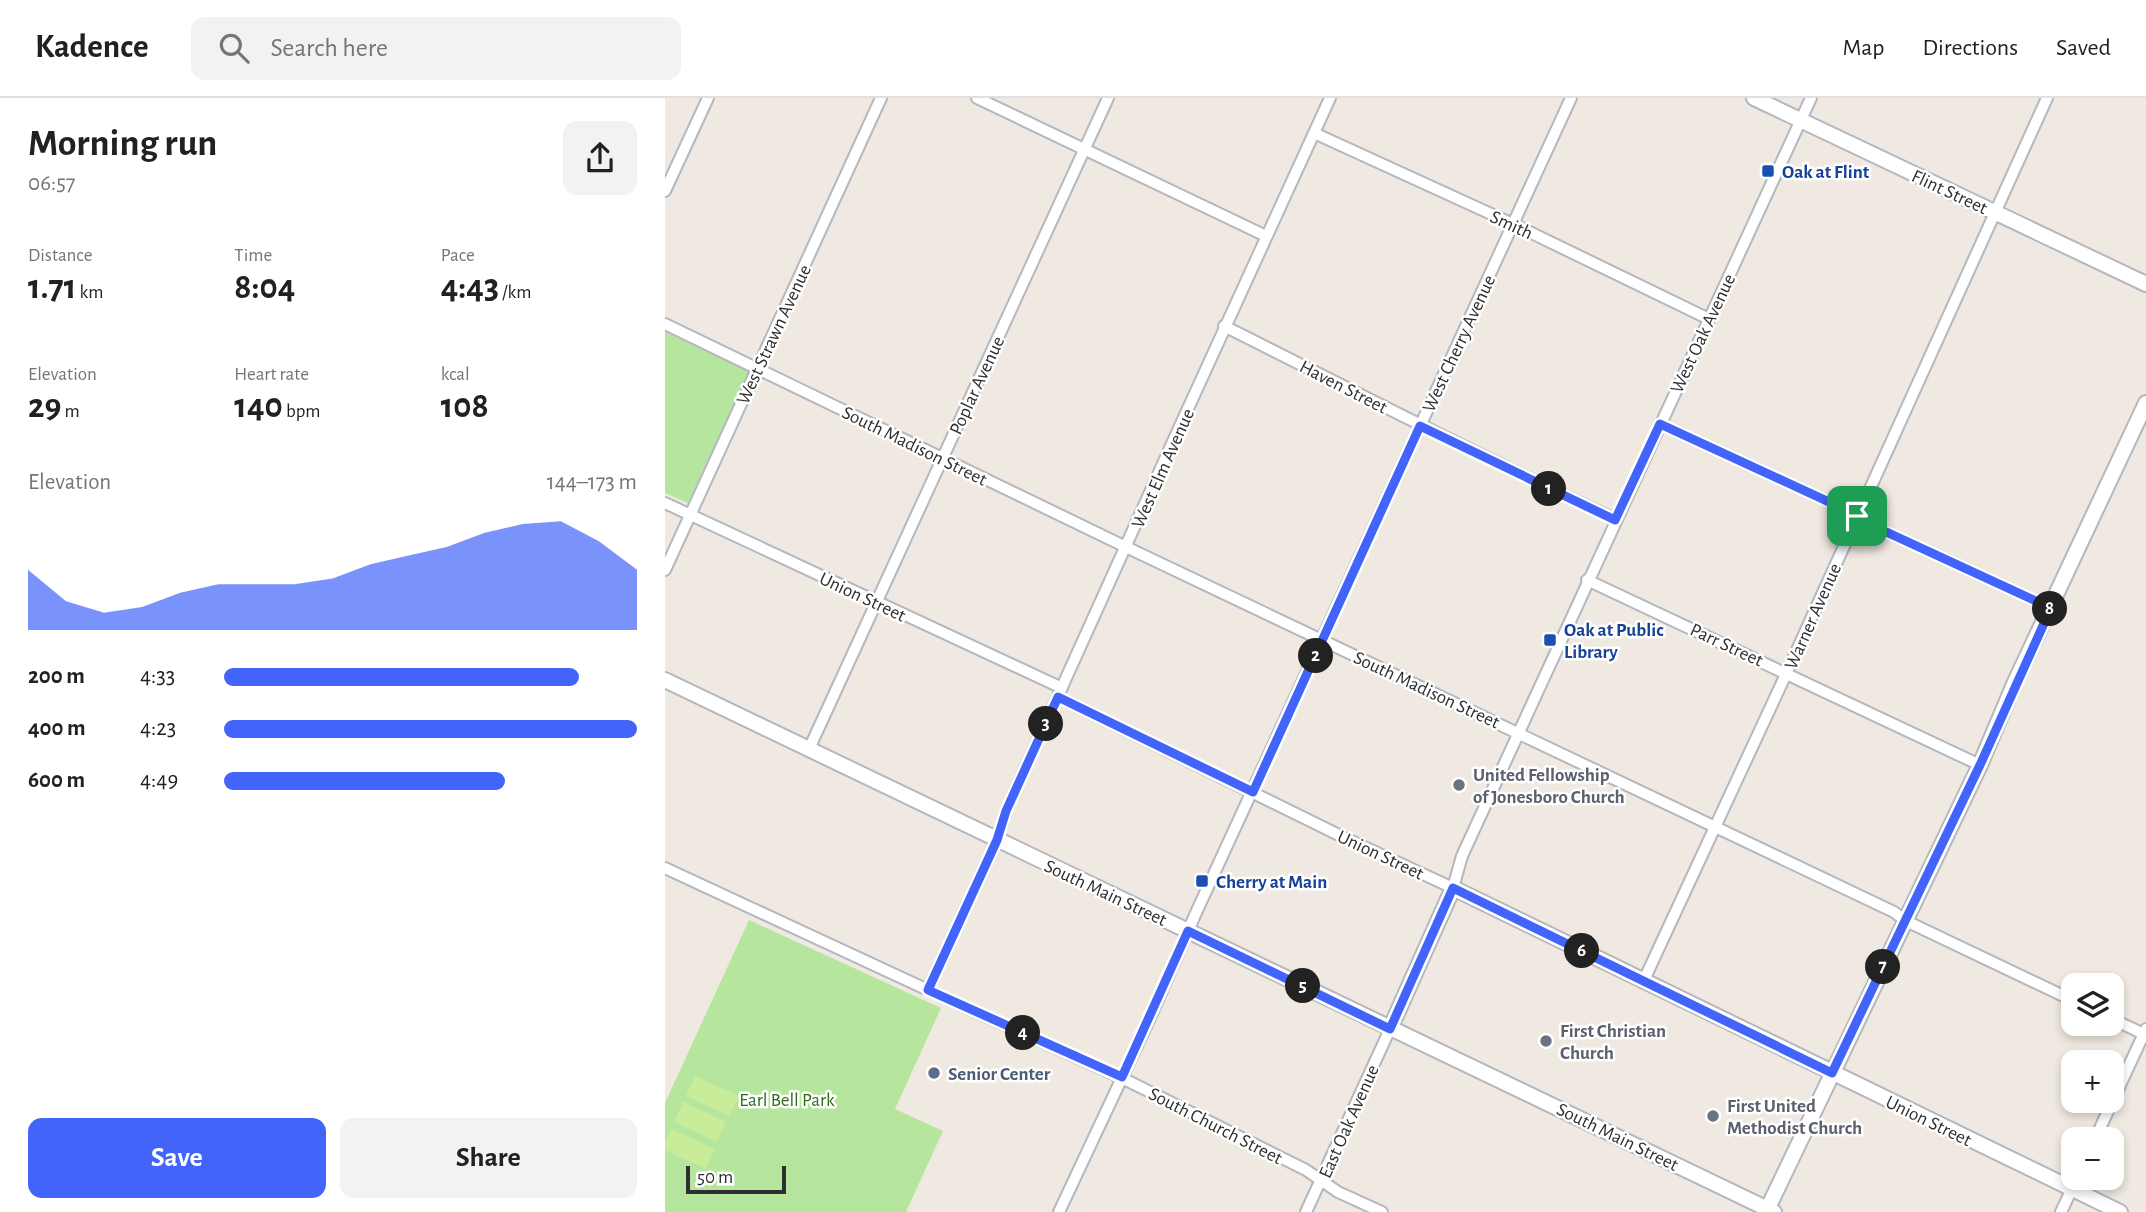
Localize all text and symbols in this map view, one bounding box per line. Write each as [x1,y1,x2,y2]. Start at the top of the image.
search box [191,17,681,80]
icon: search [215,29,253,67]
text: Kadence [35,31,149,64]
text: Search here [271,35,388,61]
text: Map [1842,36,1884,60]
text: Directions [1922,36,2018,60]
text: Saved [2056,36,2111,60]
button: share [563,121,637,195]
text: Morning run [28,125,217,163]
marker: Oak at Flint [1760,163,1776,179]
place label: Oak at Flint [1782,163,1870,182]
street label: Flint Street [1909,167,1990,218]
text: 06:57 [28,172,75,195]
street label: Smith [1487,207,1536,243]
text: Distance [28,246,92,265]
text: Time [234,246,272,265]
text: Pace [441,246,475,265]
street label: West Strawn Avenue [734,262,815,407]
text: 1.71 [28,270,76,305]
text: 8:04 [234,270,295,305]
text: 4:43 [441,270,499,305]
street label: West Oak Avenue [1667,271,1739,396]
street label: West Cherry Avenue [1419,272,1499,415]
text: km [76,283,103,302]
text: /km [499,283,531,302]
street label: Poplar Avenue [946,334,1008,438]
street label: Haven Street [1297,357,1390,417]
text: Elevation [28,365,97,384]
text: Heart rate [234,365,309,384]
text: kcal [441,365,470,384]
text: 29 [28,389,61,424]
text: 140 [234,389,283,424]
text: 108 [441,389,489,424]
text: m [61,402,80,421]
text: bpm [283,402,320,421]
street label: South Madison Street [839,403,990,490]
street label: West Elm Avenue [1129,406,1198,531]
text: Elevation [28,471,111,494]
text: 144–173 m [547,471,637,494]
pin: 1 [1531,472,1567,506]
text: 1 [1545,479,1552,498]
pin [1827,486,1887,546]
icon: arrive [1838,497,1876,535]
street label: Warner Avenue [1782,561,1845,672]
street label: Union Street [816,569,908,626]
pin: 8 [2033,592,2067,626]
text: 8 [2045,599,2054,618]
street label: Parr Street [1687,620,1766,670]
place label: Oak at Public Library [1564,621,1664,662]
marker: Oak at Public Library [1542,632,1558,648]
pin: 2 [1299,638,1333,674]
text: 2 [1311,646,1320,665]
street label: South Madison Street [1351,648,1502,732]
text: 200 m [28,665,85,688]
text: 4:33 [140,665,175,688]
pin: 3 [1029,706,1063,742]
text: 3 [1041,714,1050,733]
text: 400 m [28,717,86,740]
text: 4:23 [140,717,176,740]
place label: United Fellowship of Jonesboro Church [1473,766,1625,807]
text: 600 m [28,769,85,792]
text: 4:49 [140,769,178,792]
marker: United Fellowship of Jonesboro Church [1451,777,1467,793]
street label: Union Street [1334,827,1426,884]
street label: South Main Street [1041,857,1169,930]
marker: Cherry at Main [1194,873,1210,889]
place label: Cherry at Main [1216,873,1327,892]
pin: 6 [1565,934,1599,968]
text: 6 [1577,941,1586,960]
pin: 7 [1865,950,1901,984]
text: 7 [1878,957,1887,976]
pin: 5 [1285,968,1321,1004]
map controls [2061,973,2124,1190]
button: layers [2061,973,2124,1036]
text: 5 [1298,976,1307,995]
pin: 4 [1005,1016,1041,1051]
place label: First Christian Church [1560,1022,1666,1063]
text: 4 [1018,1023,1027,1042]
marker: First Christian Church [1538,1033,1554,1049]
button: + [2061,1050,2124,1113]
street label: East Oak Avenue [1316,1062,1383,1181]
marker: Senior Center [926,1065,942,1081]
place label: Senior Center [948,1065,1051,1084]
street label: South Church Street [1145,1084,1285,1168]
park label: Earl Bell Park [739,1091,835,1110]
street label: Union Street [1883,1092,1974,1150]
place label: First United Methodist Church [1727,1097,1862,1138]
street label: South Main Street [1554,1100,1681,1175]
marker: First United Methodist Church [1705,1108,1721,1124]
button: Save [28,1118,326,1198]
button: Share [340,1118,637,1198]
button: − [2061,1127,2124,1190]
scale bar [686,1163,786,1195]
text: 50 m [697,1168,733,1187]

